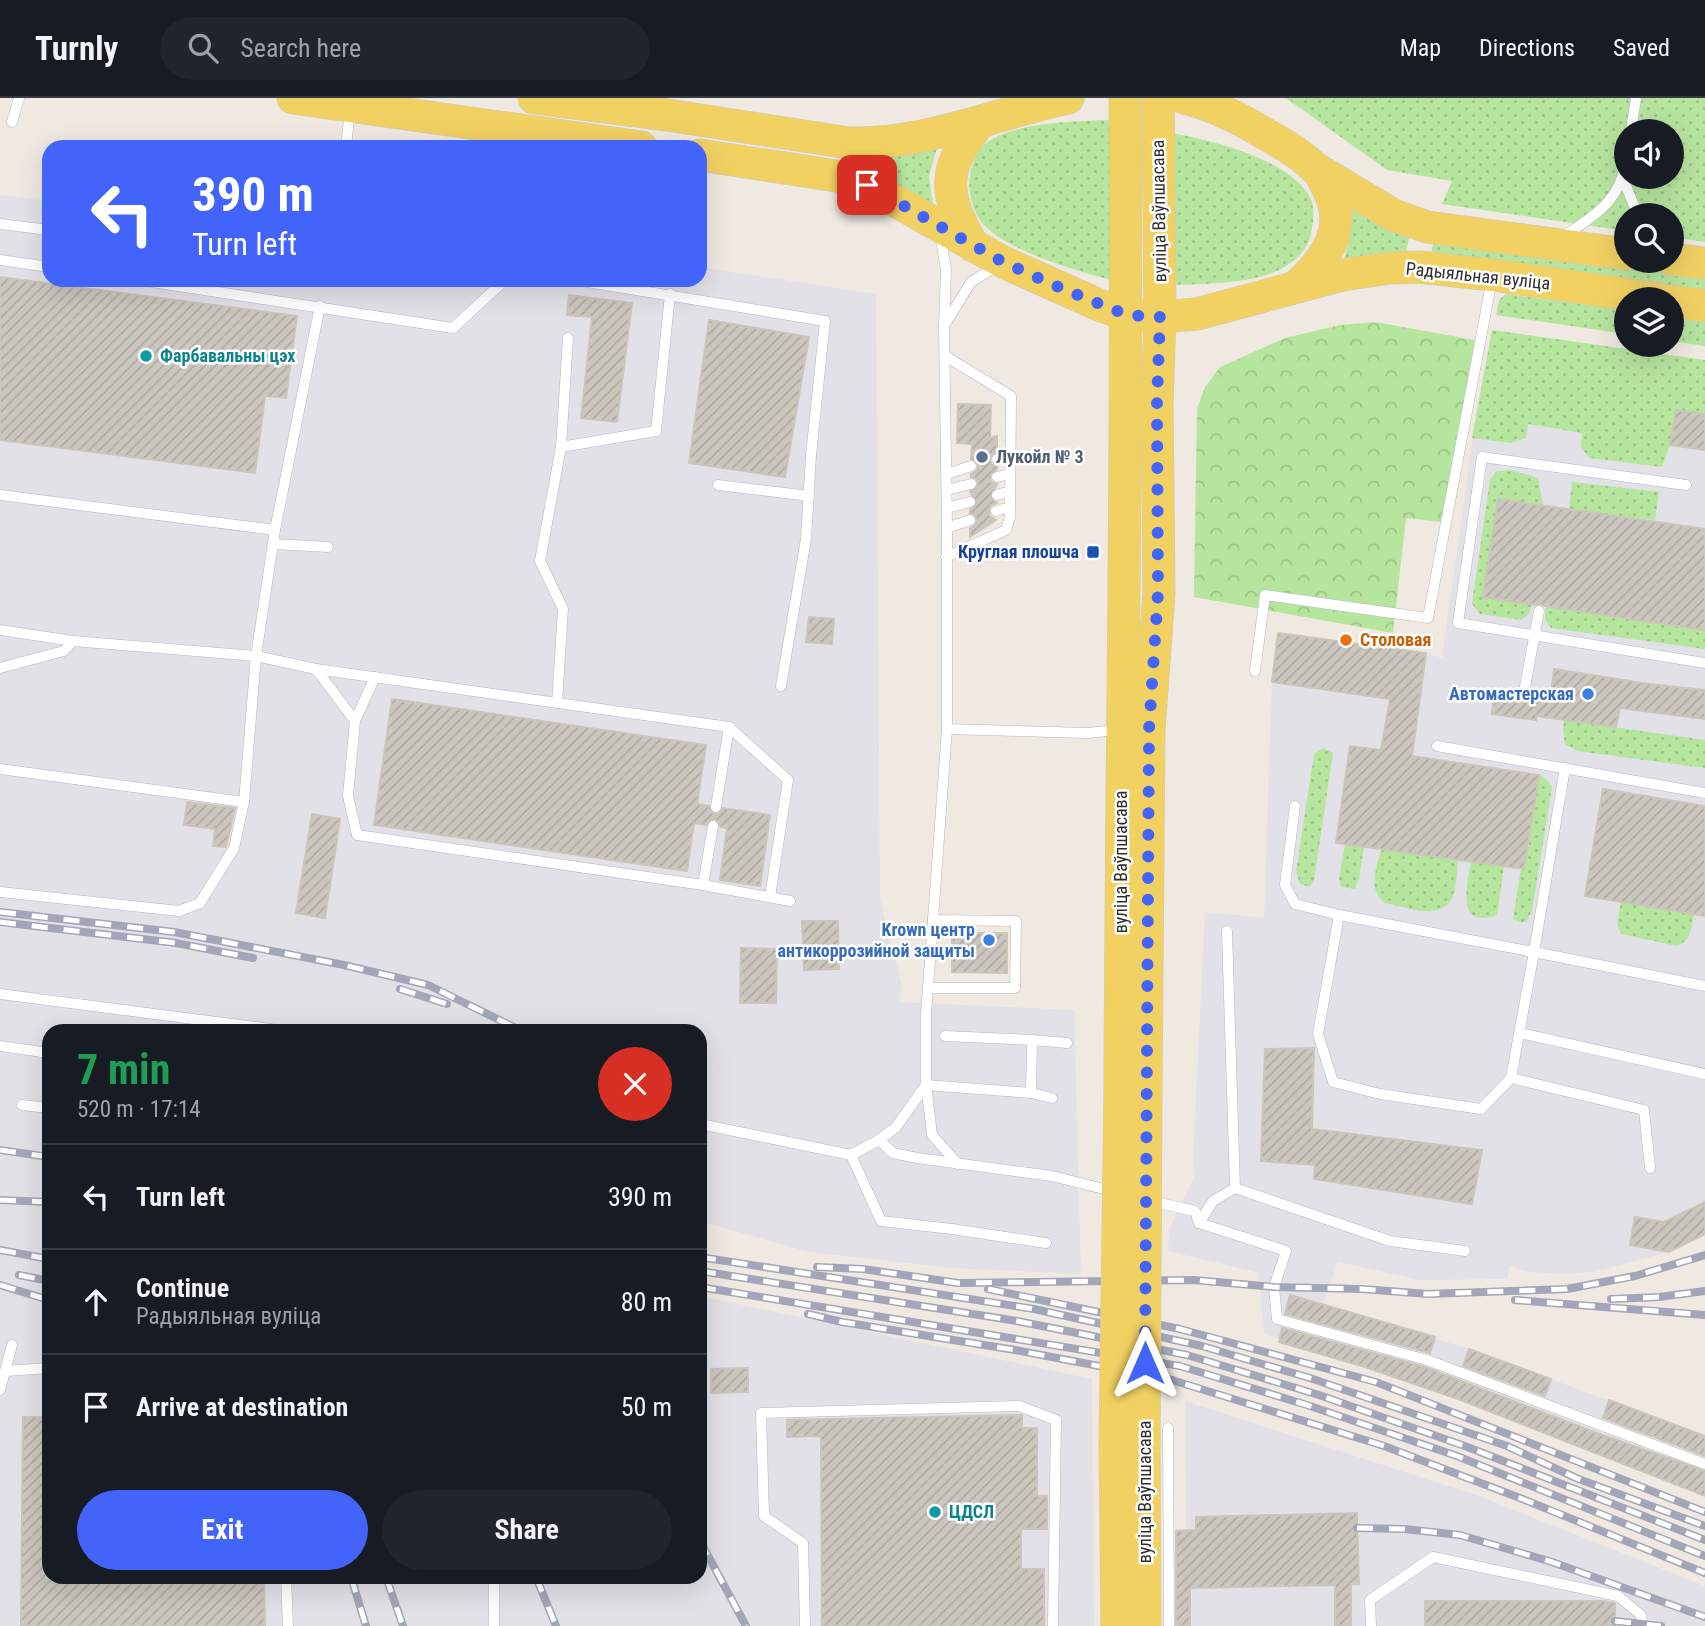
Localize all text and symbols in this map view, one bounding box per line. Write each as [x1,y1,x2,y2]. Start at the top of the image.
search box [160,17,650,80]
text: Turnly [35,29,118,68]
icon: search [184,29,222,67]
text: Search here [240,33,361,63]
text: Map [1400,34,1441,62]
text: Directions [1479,34,1575,62]
text: Saved [1613,34,1670,62]
map controls [1614,119,1684,357]
button: sound [1614,119,1684,189]
street label: вуліца Ваўпшасава [1147,140,1170,282]
pin [837,155,897,215]
text: 390 m [192,166,314,223]
icon: arrive [848,166,886,204]
icon: left [77,168,168,259]
button: search [1614,203,1684,273]
text: Turn left [192,225,297,263]
street label: Радыяльная вуліца [1405,257,1551,294]
button: layers [1614,287,1684,357]
place label: Фарбавальны цэх [160,345,295,366]
marker: Фарбавальны цэх [138,348,154,364]
place label: Лукойл № 3 [996,446,1084,467]
marker: Лукойл № 3 [974,449,990,465]
place label: Круглая плошча [958,541,1079,562]
marker: Круглая плошча [1085,544,1101,560]
place label: Столовая [1360,629,1431,650]
marker: Столовая [1338,632,1354,648]
place label: Автомастерская [1449,683,1574,704]
marker: Автомастерская [1580,686,1596,702]
street label: вуліца Ваўпшасава [1110,791,1131,933]
place label: Krown центр антикоррозийной защиты [778,919,975,961]
marker: Krown центр антикоррозийной защиты [981,932,997,948]
text: 7 min [77,1045,170,1094]
button: close [598,1047,672,1121]
text: 520 m · 17:14 [77,1096,201,1123]
icon: left [77,1178,115,1216]
text: Turn left [136,1182,225,1212]
text: 390 m [608,1182,672,1212]
text: Continue [136,1273,229,1303]
icon: ahead [77,1283,115,1321]
text: 80 m [621,1287,672,1317]
text: Радыяльная вуліца [136,1303,321,1330]
position arrow [1108,1326,1182,1400]
icon: arrive [77,1388,115,1426]
text: Arrive at destination [136,1392,348,1422]
text: 50 m [621,1392,672,1422]
street label: вуліца Ваўпшасава [1134,1421,1155,1563]
button: Exit [77,1490,368,1570]
button: Share [382,1490,672,1570]
place label: ЦДСЛ [949,1501,994,1522]
marker: ЦДСЛ [927,1504,943,1520]

